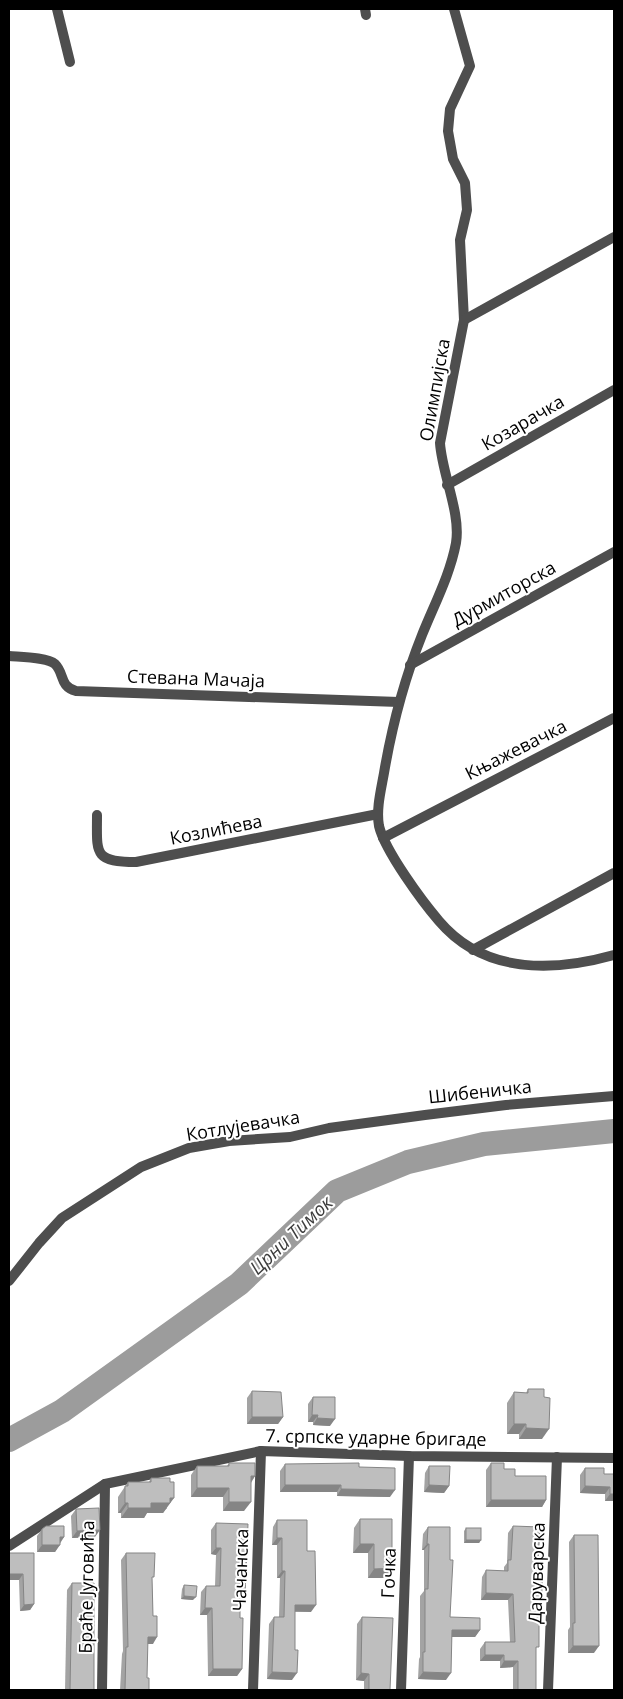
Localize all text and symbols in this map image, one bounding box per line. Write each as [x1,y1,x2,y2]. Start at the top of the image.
street label: Олимпијска [413,337,455,443]
street label: Козарачка [477,389,568,455]
street label: Дурмиторска [447,555,560,632]
street label: Стевана Мачаја [127,664,265,692]
street label: Књажевачка [461,713,570,785]
street label: Козлићева [168,808,264,850]
street label: Шибеничка [427,1074,533,1108]
street label: Котлујевачка [184,1104,301,1146]
water label: Црни Тимок [244,1189,339,1280]
street label: 7. српске ударне бригаде [265,1423,487,1451]
street label: Браће Југовића [73,1520,99,1654]
street label: Даруварска [522,1522,550,1624]
street label: Чачанска [227,1528,253,1612]
street label: Гочка [375,1547,401,1599]

